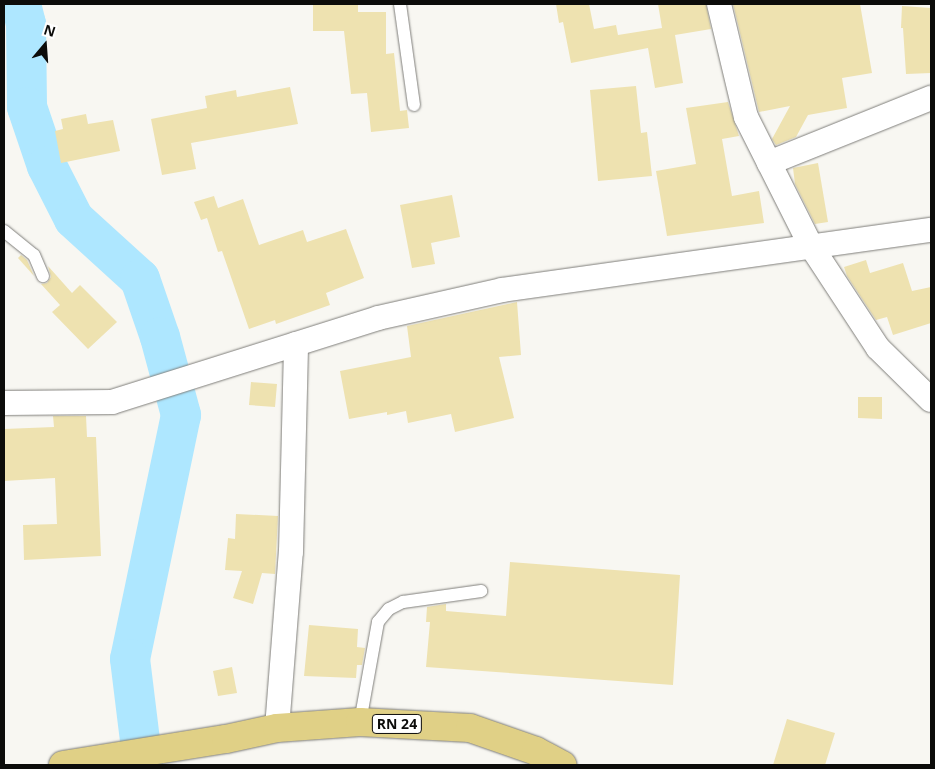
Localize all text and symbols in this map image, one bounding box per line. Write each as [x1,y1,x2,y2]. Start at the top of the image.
text: N [41,19,58,41]
north arrow [20,20,70,70]
road number: RN 24 [371,712,423,736]

